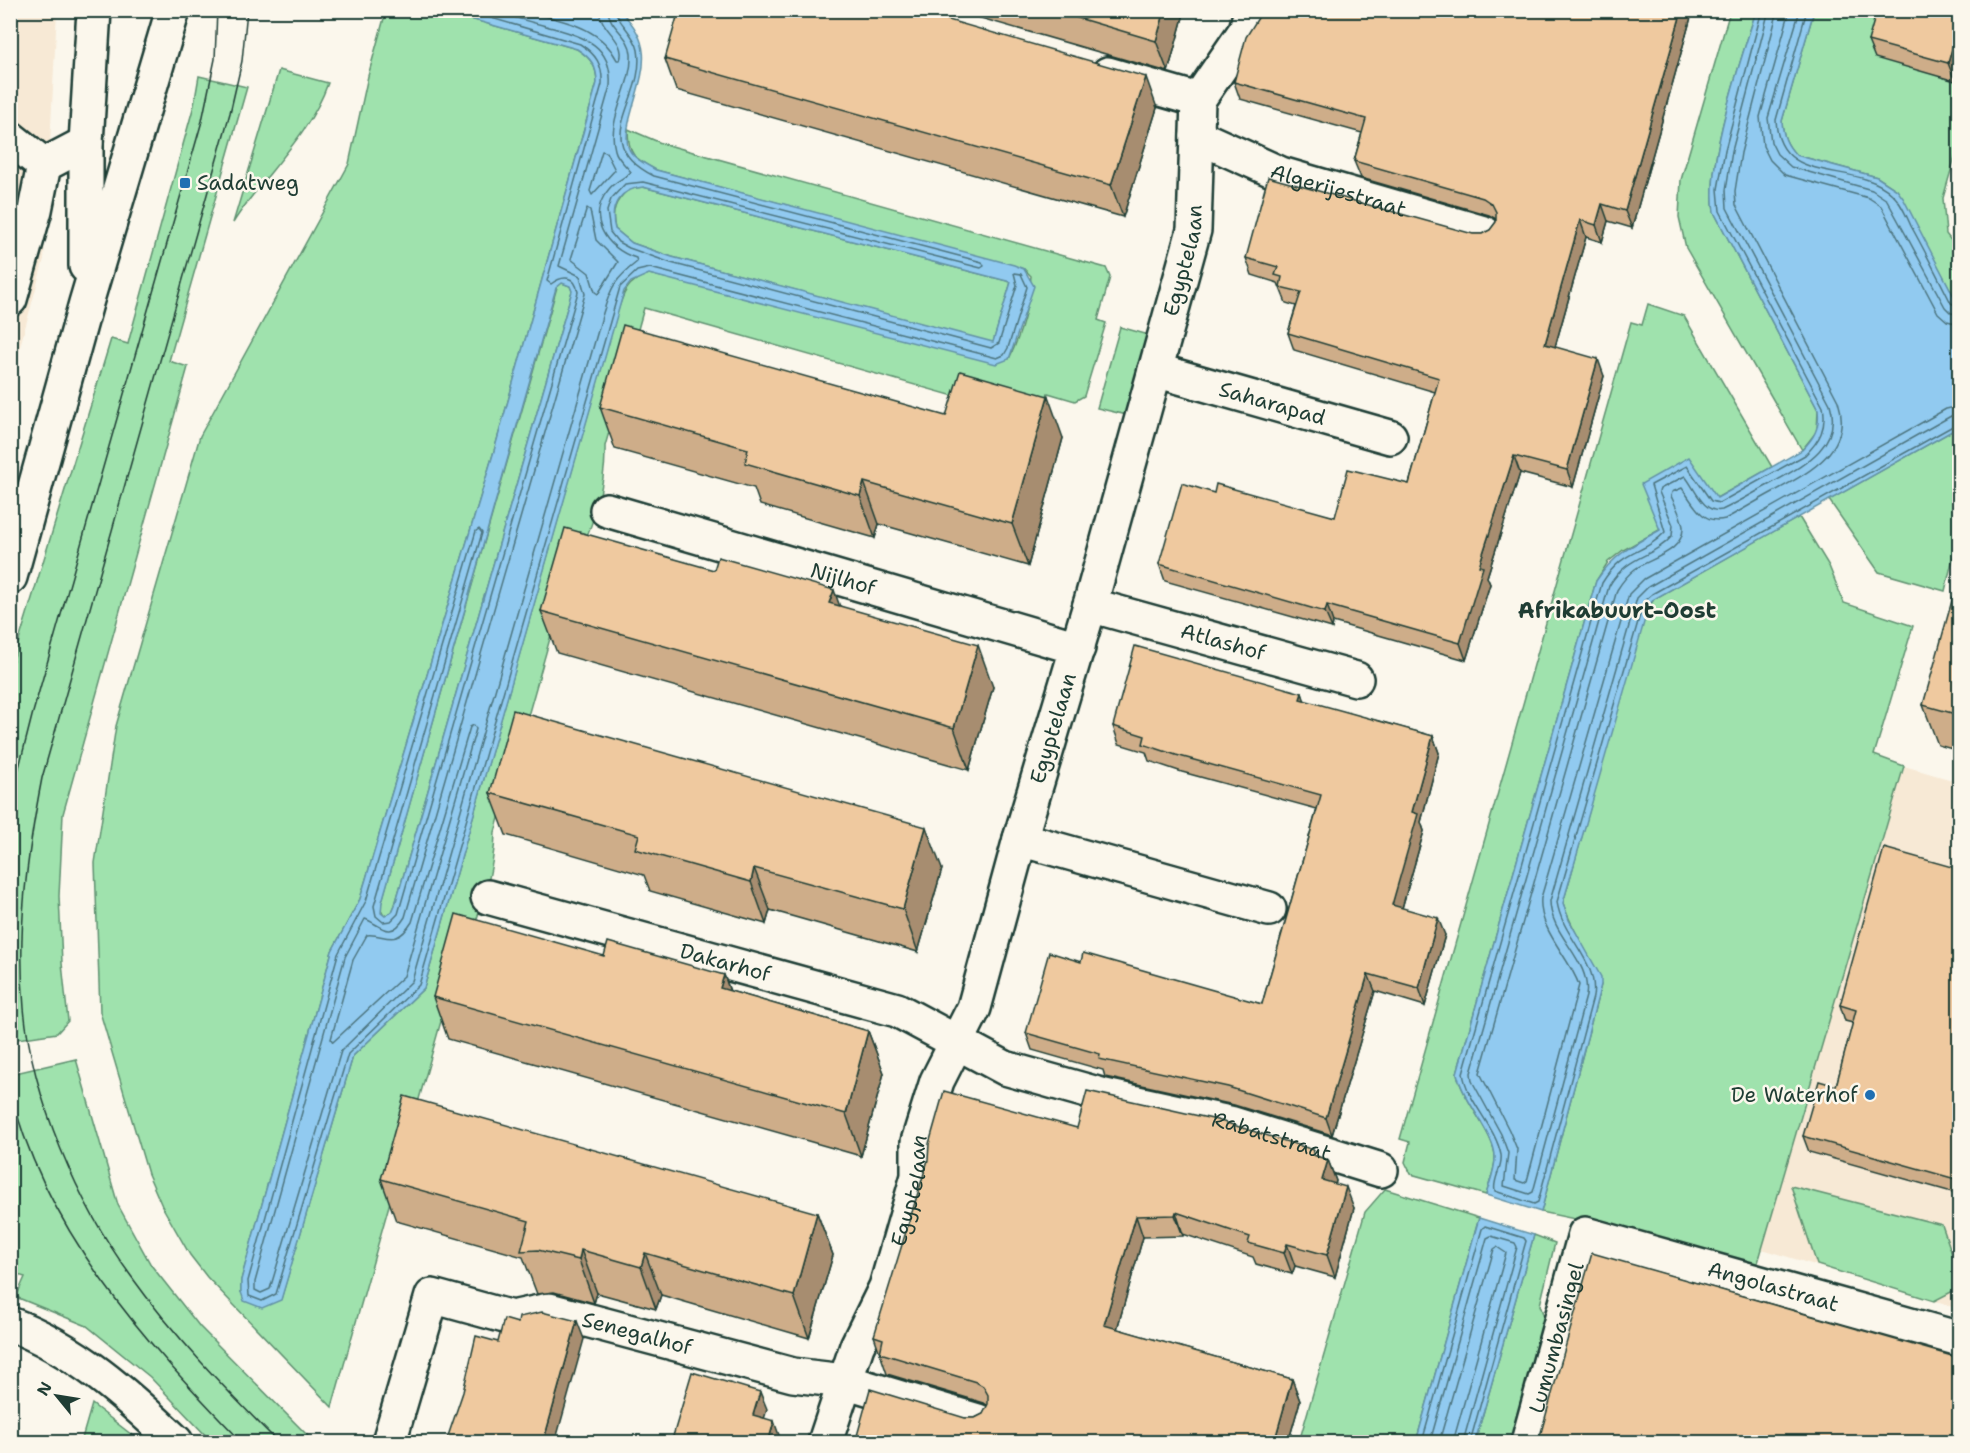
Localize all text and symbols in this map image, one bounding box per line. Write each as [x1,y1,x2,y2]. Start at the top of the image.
street label: Algerijestraat [1266,157,1410,224]
place label: Sadatweg [197,169,299,197]
marker: Sadatweg [178,176,192,190]
street label: Egyptelaan [1157,204,1209,319]
street label: Saharapad [1216,375,1329,432]
street label: Nijlhof [807,556,879,602]
district label: Afrikabuurt-Oost [1518,596,1716,625]
street label: Atlashof [1177,617,1269,667]
street label: Egyptelaan [1023,669,1083,787]
street label: Dakarhof [677,937,774,988]
place label: De Waterhof [1731,1081,1858,1109]
marker: De Waterhof [1863,1088,1877,1102]
street label: Rabatstraat [1209,1105,1335,1168]
street label: Egyptelaan [884,1130,934,1250]
street label: Angolastraat [1704,1255,1842,1318]
street label: Lumumbasingel [1523,1259,1591,1416]
street label: Senegalhof [579,1305,695,1362]
north arrow [27,1366,87,1426]
text: N [32,1378,57,1399]

